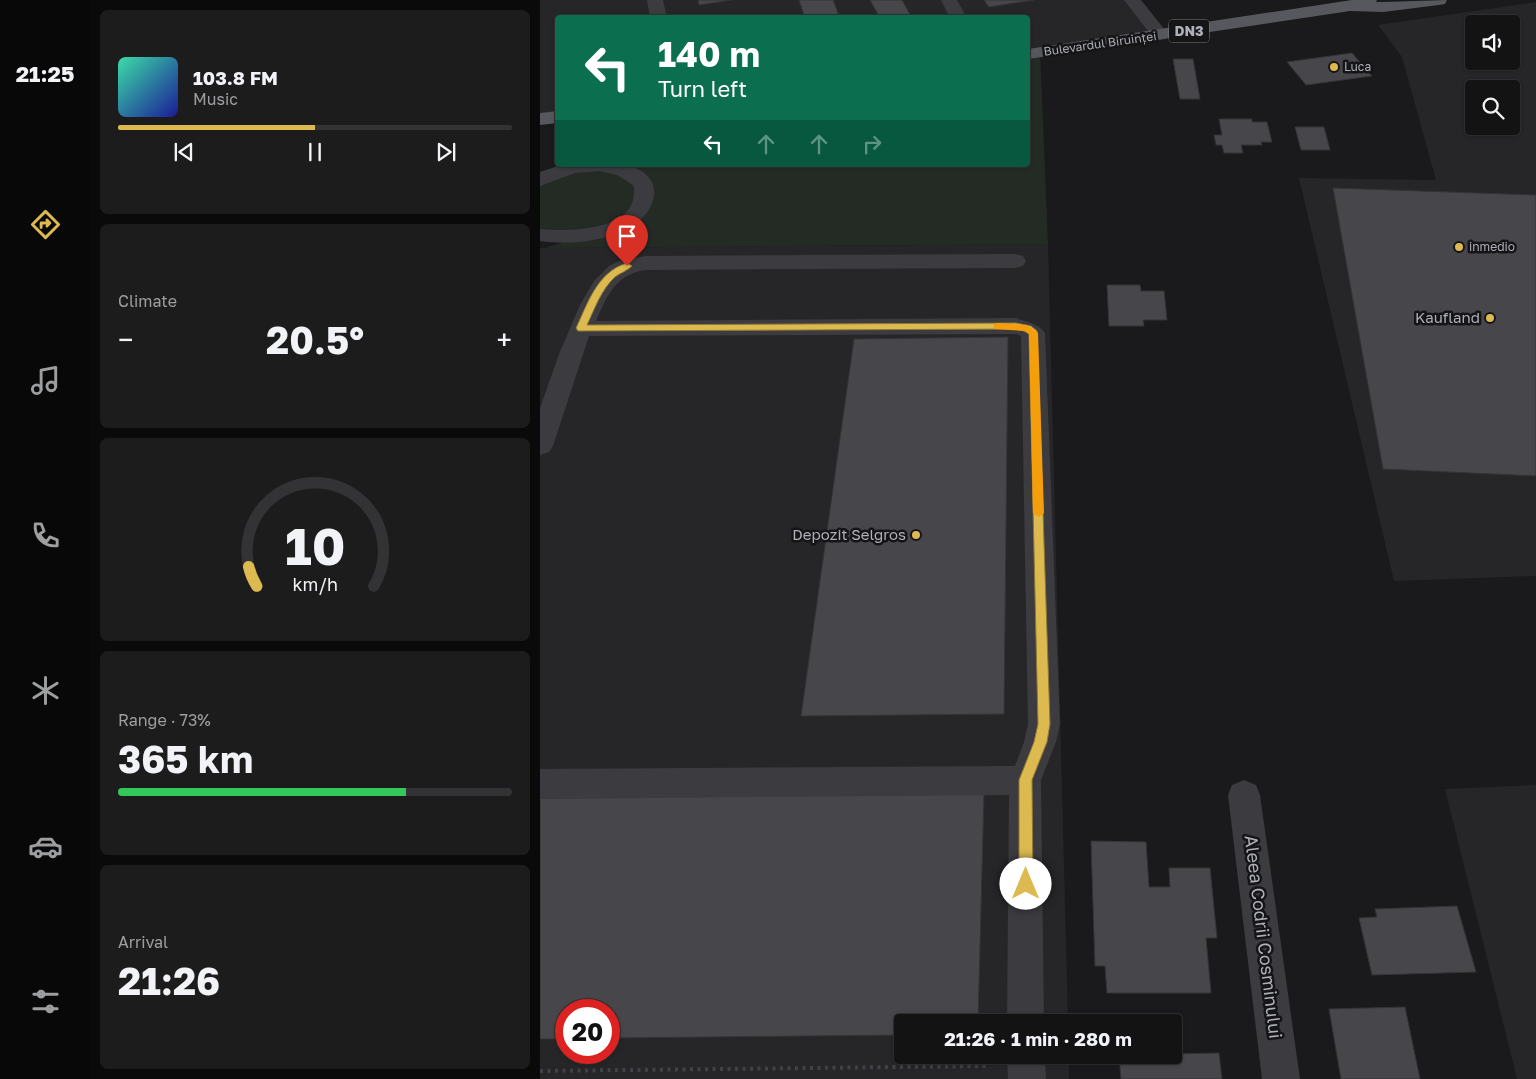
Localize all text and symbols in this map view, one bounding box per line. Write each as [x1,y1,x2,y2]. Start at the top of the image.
map controls [1465,15,1520,135]
button: sound [1465,15,1520,70]
road number: DN3 [1169,20,1209,42]
street label: Bulevardul Biruinței [1043,28,1157,59]
text: 140 m [658,33,760,75]
icon: left [575,35,640,100]
place label: Luca [1344,59,1371,74]
text: 21:25 [16,60,74,87]
marker: Luca [1328,61,1340,73]
text: 103.8 FM [193,66,278,89]
text: Turn left [658,75,747,102]
button: search [1465,80,1520,135]
text: Music [193,89,238,109]
icon: left [699,130,727,158]
icon: ahead [752,130,780,158]
icon: ahead [805,130,833,158]
icon: right [858,130,886,158]
icon: previous [170,138,198,166]
icon: pause [301,138,329,166]
icon: next [432,138,460,166]
icon: directions [28,207,63,242]
pin [606,215,648,266]
icon: arrive [613,222,641,250]
place label: inmedio [1469,239,1515,254]
marker: inmedio [1453,241,1465,253]
text: Climate [118,291,177,311]
place label: Kaufland [1415,308,1480,326]
marker: Kaufland [1484,312,1496,324]
text: 20.5° [266,317,364,362]
text: − [118,323,133,356]
text: + [497,323,512,356]
icon: music [28,363,63,398]
text: 10 [285,514,345,576]
icon: phone [28,518,63,553]
place label: Depozit Selgros [792,525,906,543]
marker: Depozit Selgros [910,529,922,541]
text: km/h [292,573,338,595]
icon: climate [28,673,63,708]
text: Range · 73% [118,710,211,730]
text: 365 km [118,736,253,781]
icon: car [28,829,63,864]
street label: Aleea Codrii Cosminului [1241,834,1287,1040]
position arrow [999,857,1051,909]
text: Arrival [118,932,168,952]
text: 21:26 [118,958,220,1003]
icon: filters [28,984,63,1019]
speed limit sign: 20 [555,999,620,1064]
text: 21:26 · 1 min · 280 m [944,1027,1132,1050]

